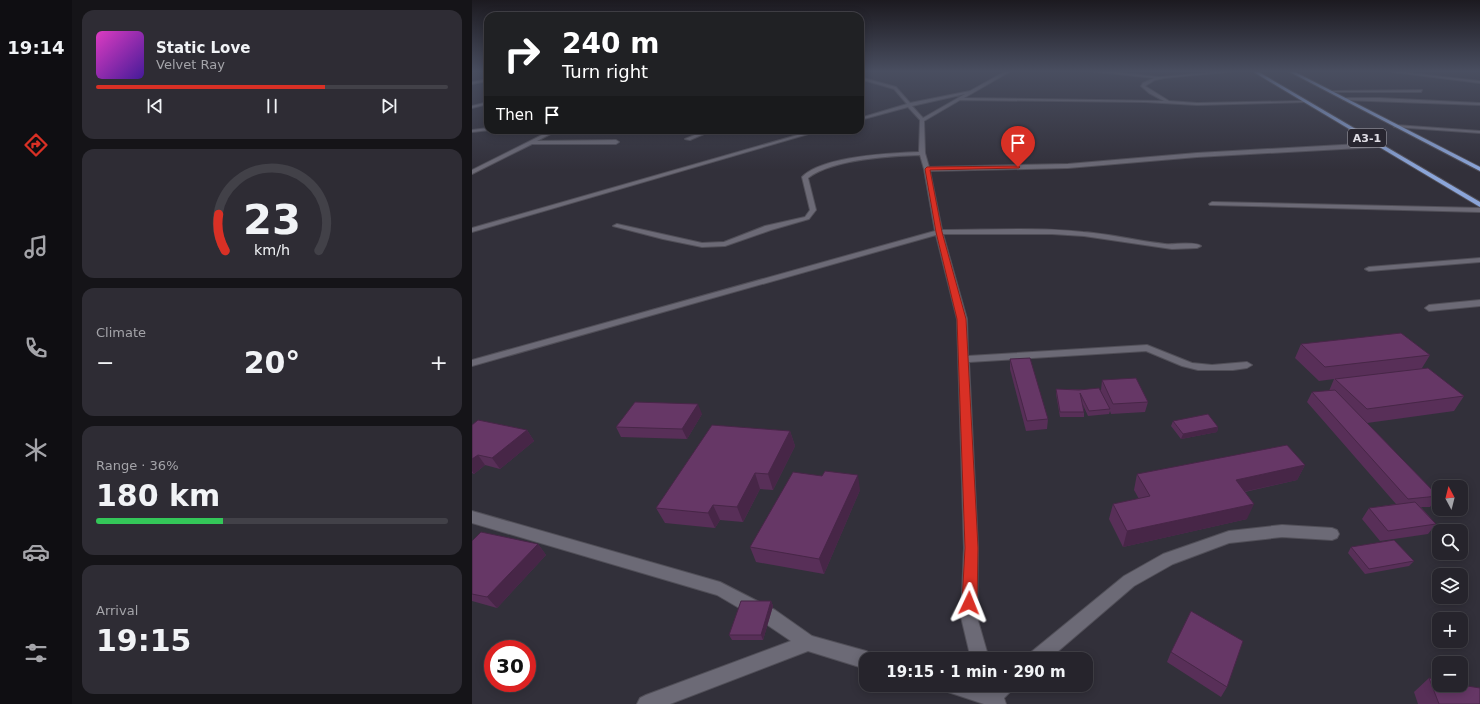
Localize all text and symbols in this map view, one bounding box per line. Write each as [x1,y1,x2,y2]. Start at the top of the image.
text: 240 m [562,27,659,60]
icon: right [496,28,548,80]
text: 19:14 [7,37,65,58]
text: Static Love [156,39,250,57]
text: Velvet Ray [156,57,225,72]
text: Turn right [562,61,648,82]
icon: previous [144,95,166,117]
icon: pause [261,95,283,117]
icon: next [378,95,400,117]
icon: arrive [541,104,563,126]
text: Then [496,106,533,124]
pin [1001,126,1035,167]
road number: A3-1 [1348,129,1386,147]
icon: directions [22,131,50,159]
icon: arrive [1007,132,1029,154]
text: 23 [243,195,301,244]
icon: music [22,233,50,261]
text: km/h [254,242,290,258]
text: Climate [96,325,146,340]
icon: phone [22,334,50,362]
text: 20° [244,345,300,380]
text: − [96,350,114,375]
text: + [430,350,448,375]
icon: climate [22,436,50,464]
text: Range · 36% [96,458,179,473]
text: 180 km [96,478,220,513]
north arrow [1432,480,1468,516]
map controls [1432,480,1468,692]
button: search [1432,524,1468,560]
icon: car [22,538,50,566]
button: layers [1432,568,1468,604]
position arrow [948,582,990,624]
text: Arrival [96,603,138,618]
button: + [1432,612,1468,648]
text: 19:15 [96,623,192,658]
icon: filters [22,639,50,667]
speed limit sign: 30 [484,640,536,692]
button: − [1432,656,1468,692]
text: 19:15 · 1 min · 290 m [886,663,1066,681]

